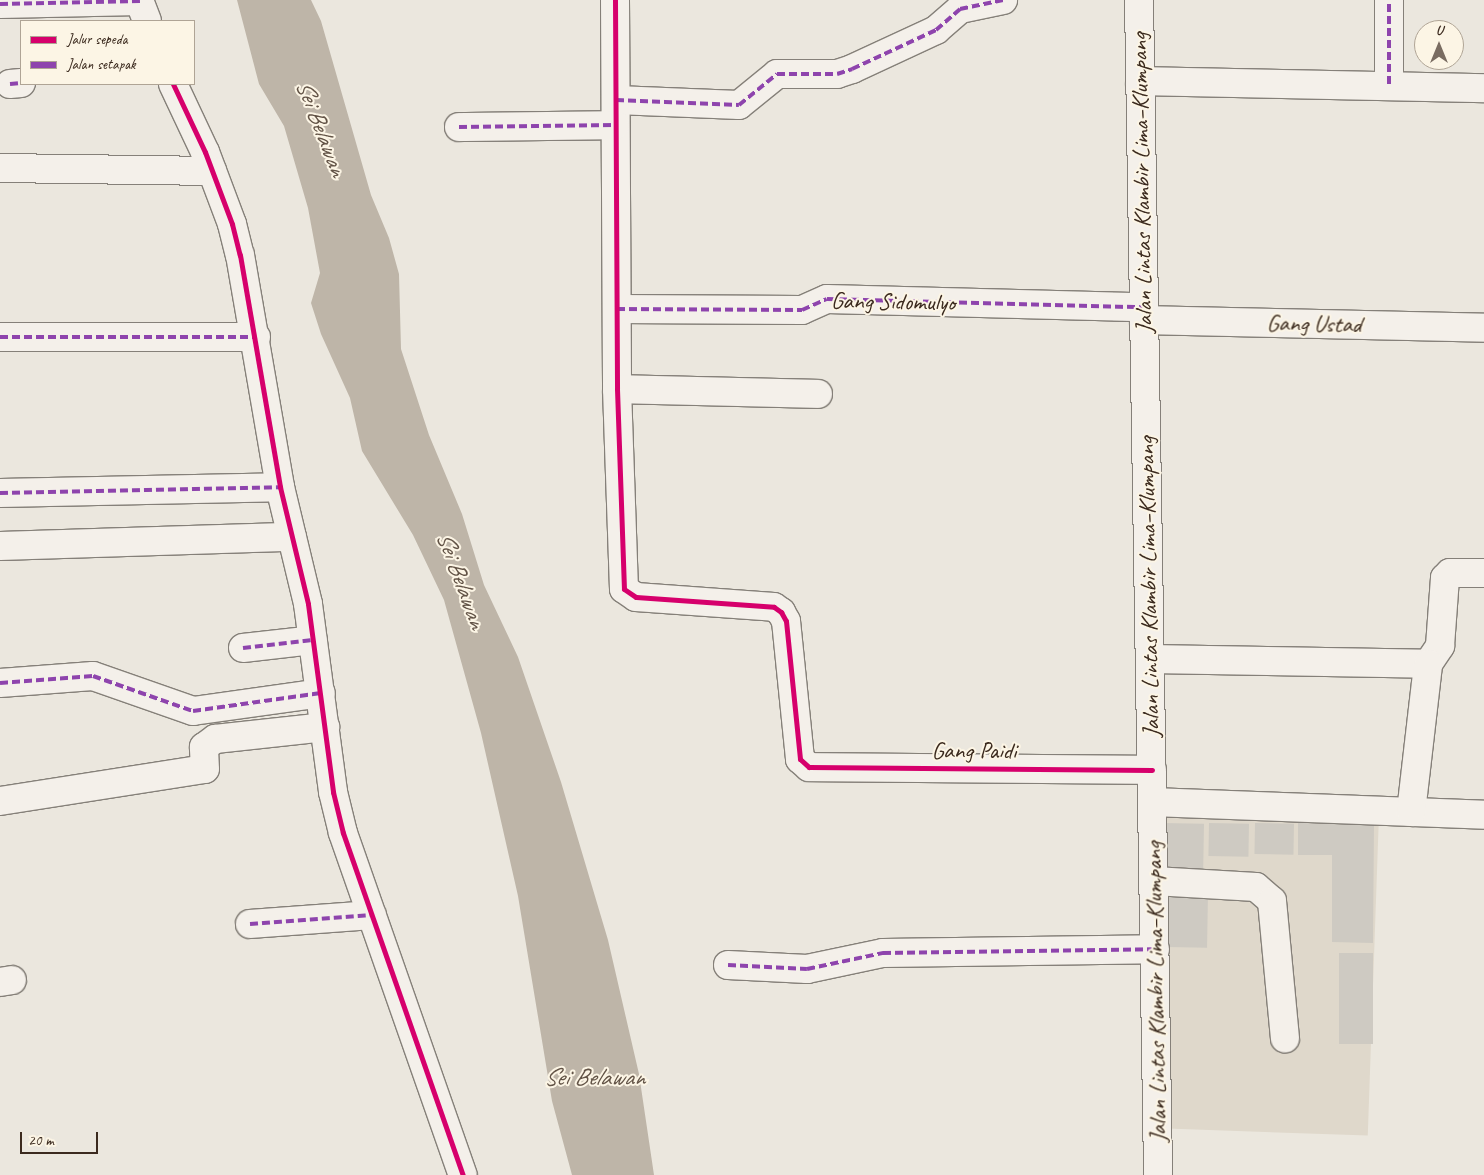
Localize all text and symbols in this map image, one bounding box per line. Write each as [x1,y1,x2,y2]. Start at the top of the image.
legend [20,20,195,85]
north arrow [1414,20,1464,70]
text: U [1436,22,1442,39]
text: Jalur sepeda [67,30,128,49]
street label: Jalan Lintas Klambir Lima–Klumpang [1125,31,1159,335]
text: Jalan setapak [67,55,136,74]
water label: Sei Belawan [289,76,353,180]
street label: Gang Sidomulyo [830,287,956,317]
street label: Gang Ustad [1266,309,1362,339]
street label: Jalan Lintas Klambir Lima–Klumpang [1132,435,1166,739]
water label: Sei Belawan [430,528,492,632]
street label: Gang Paidi [931,737,1017,765]
street label: Jalan Lintas Klambir Lima–Klumpang [1139,840,1173,1144]
water label: Sei Belawan [544,1062,644,1092]
scale bar [22,1122,100,1154]
text: 20 m [28,1131,54,1150]

